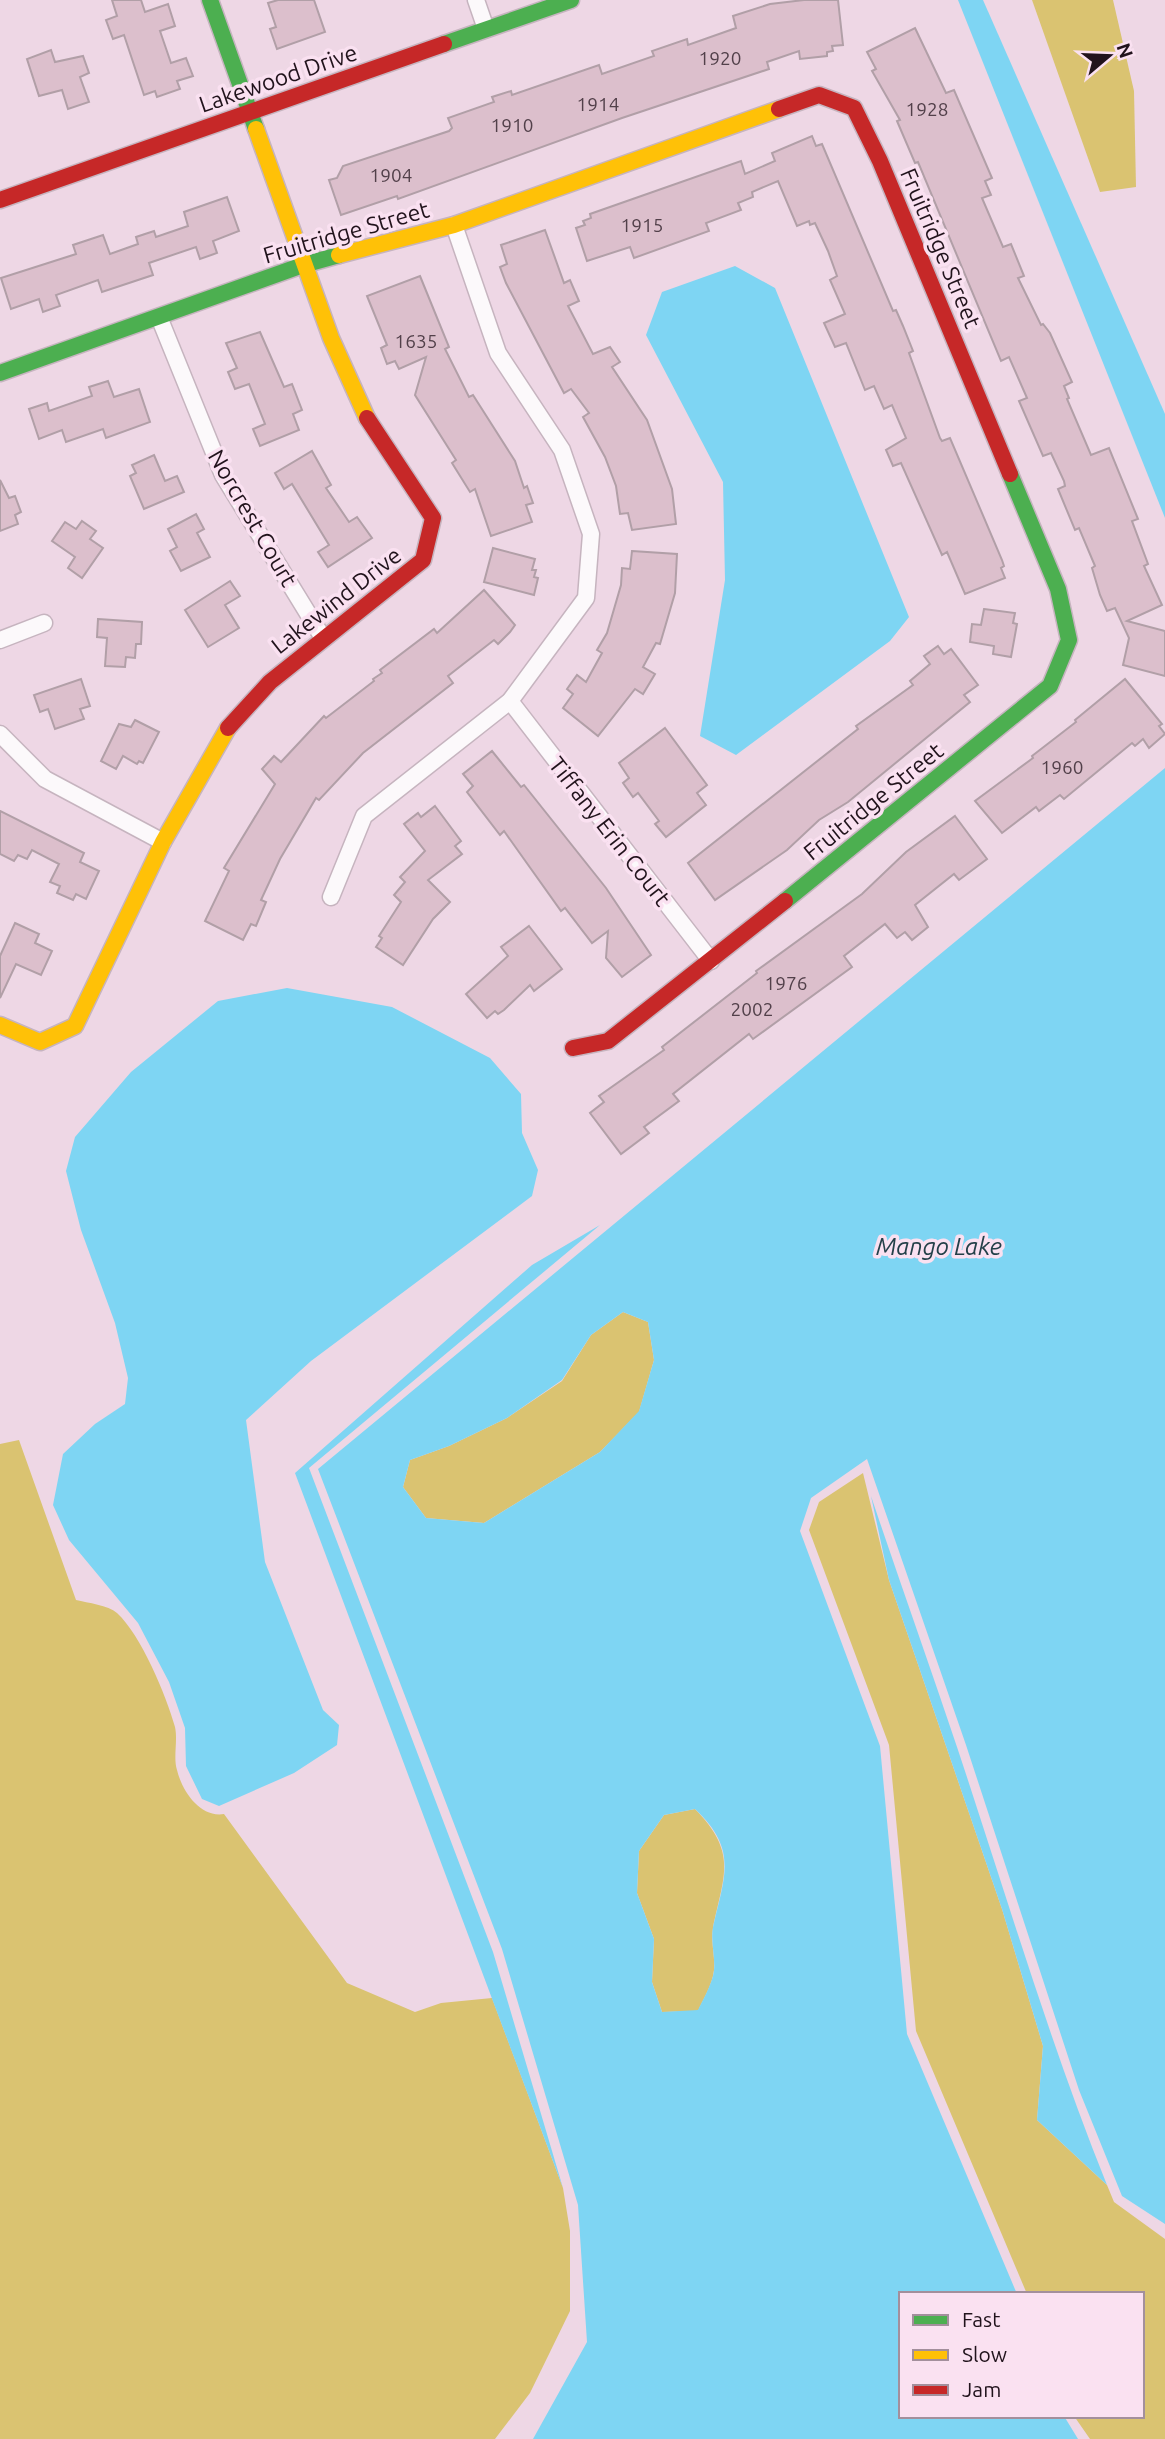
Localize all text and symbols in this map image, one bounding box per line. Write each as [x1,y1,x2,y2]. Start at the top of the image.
north arrow [1074,21,1144,91]
street label: Lakewood Drive [196,39,360,117]
text: N [1112,40,1138,61]
house number: 1920 [699,47,741,69]
house number: 1914 [577,93,619,115]
house number: 1928 [906,98,948,120]
house number: 1910 [491,114,533,136]
house number: 1904 [370,164,412,186]
street label: Fruitridge Street [896,164,986,332]
street label: Fruitridge Street [260,196,432,268]
house number: 1915 [621,214,663,236]
house number: 1635 [395,330,437,352]
street label: Norcrest Court [204,445,302,591]
street label: Lakewind Drive [266,542,406,658]
street label: Fruitridge Street [799,737,947,865]
street label: Tiffany Erin Court [544,752,676,910]
house number: 1960 [1041,756,1083,778]
house number: 1976 [765,972,807,994]
house number: 2002 [731,998,773,1020]
water label: Mango Lake [876,1233,1002,1260]
legend [899,2292,1144,2418]
text: Fast [962,2307,1000,2331]
text: Slow [962,2342,1007,2366]
text: Jam [962,2377,1001,2401]

